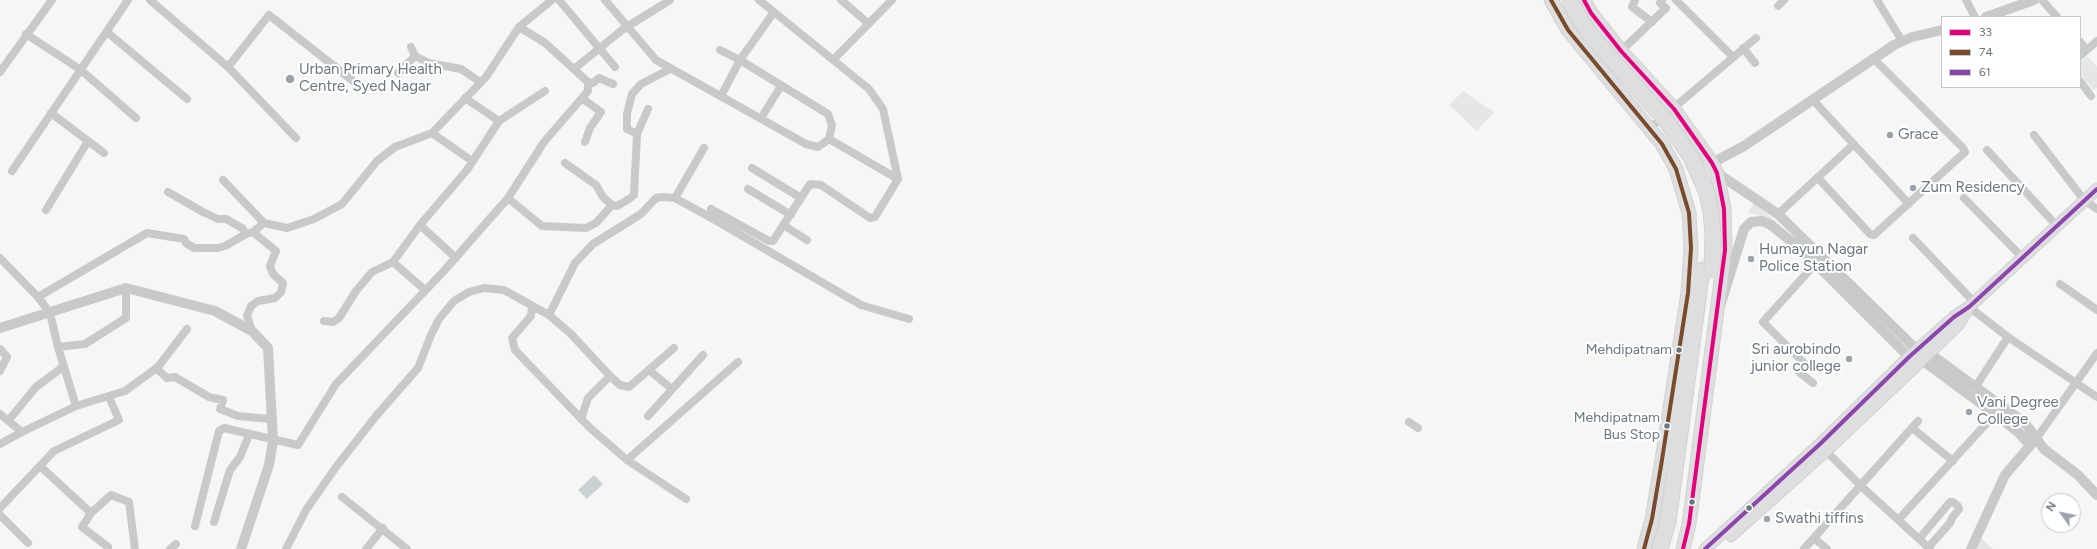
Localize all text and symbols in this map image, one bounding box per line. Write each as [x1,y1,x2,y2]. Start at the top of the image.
legend [1941,16,2081,88]
text: 33 [1979,25,1992,39]
text: 74 [1979,45,1993,59]
place label: Urban Primary Health Centre, Syed Nagar [299,61,442,96]
text: 61 [1979,65,1991,79]
marker: Urban Primary Health Centre, Syed Nagar [284,73,296,85]
place label: Grace [1898,126,1938,144]
marker: Grace [1885,130,1895,140]
place label: Zum Residency [1921,179,2025,197]
marker: Zum Residency [1908,183,1918,193]
place label: Humayun Nagar Police Station [1759,241,1868,276]
marker: Humayun Nagar Police Station [1746,254,1756,264]
place label: Sri aurobindo junior college [1751,341,1841,376]
place label: Mehdipatnam [1586,342,1672,358]
marker: Mehdipatnam [1674,345,1684,355]
marker: Sri aurobindo junior college [1844,354,1854,364]
place label: Vani Degree College [1977,394,2059,429]
marker: Vani Degree College [1964,407,1974,417]
place label: Mehdipatnam Bus Stop [1574,410,1660,442]
marker: Mehdipatnam Bus Stop [1662,421,1672,431]
north arrow [2041,493,2081,533]
unlabelled marker [1687,497,1697,507]
text: N [2044,500,2059,514]
unlabelled marker [1744,503,1754,513]
place label: Swathi tiffins [1775,510,1864,528]
marker: Swathi tiffins [1762,514,1772,524]

